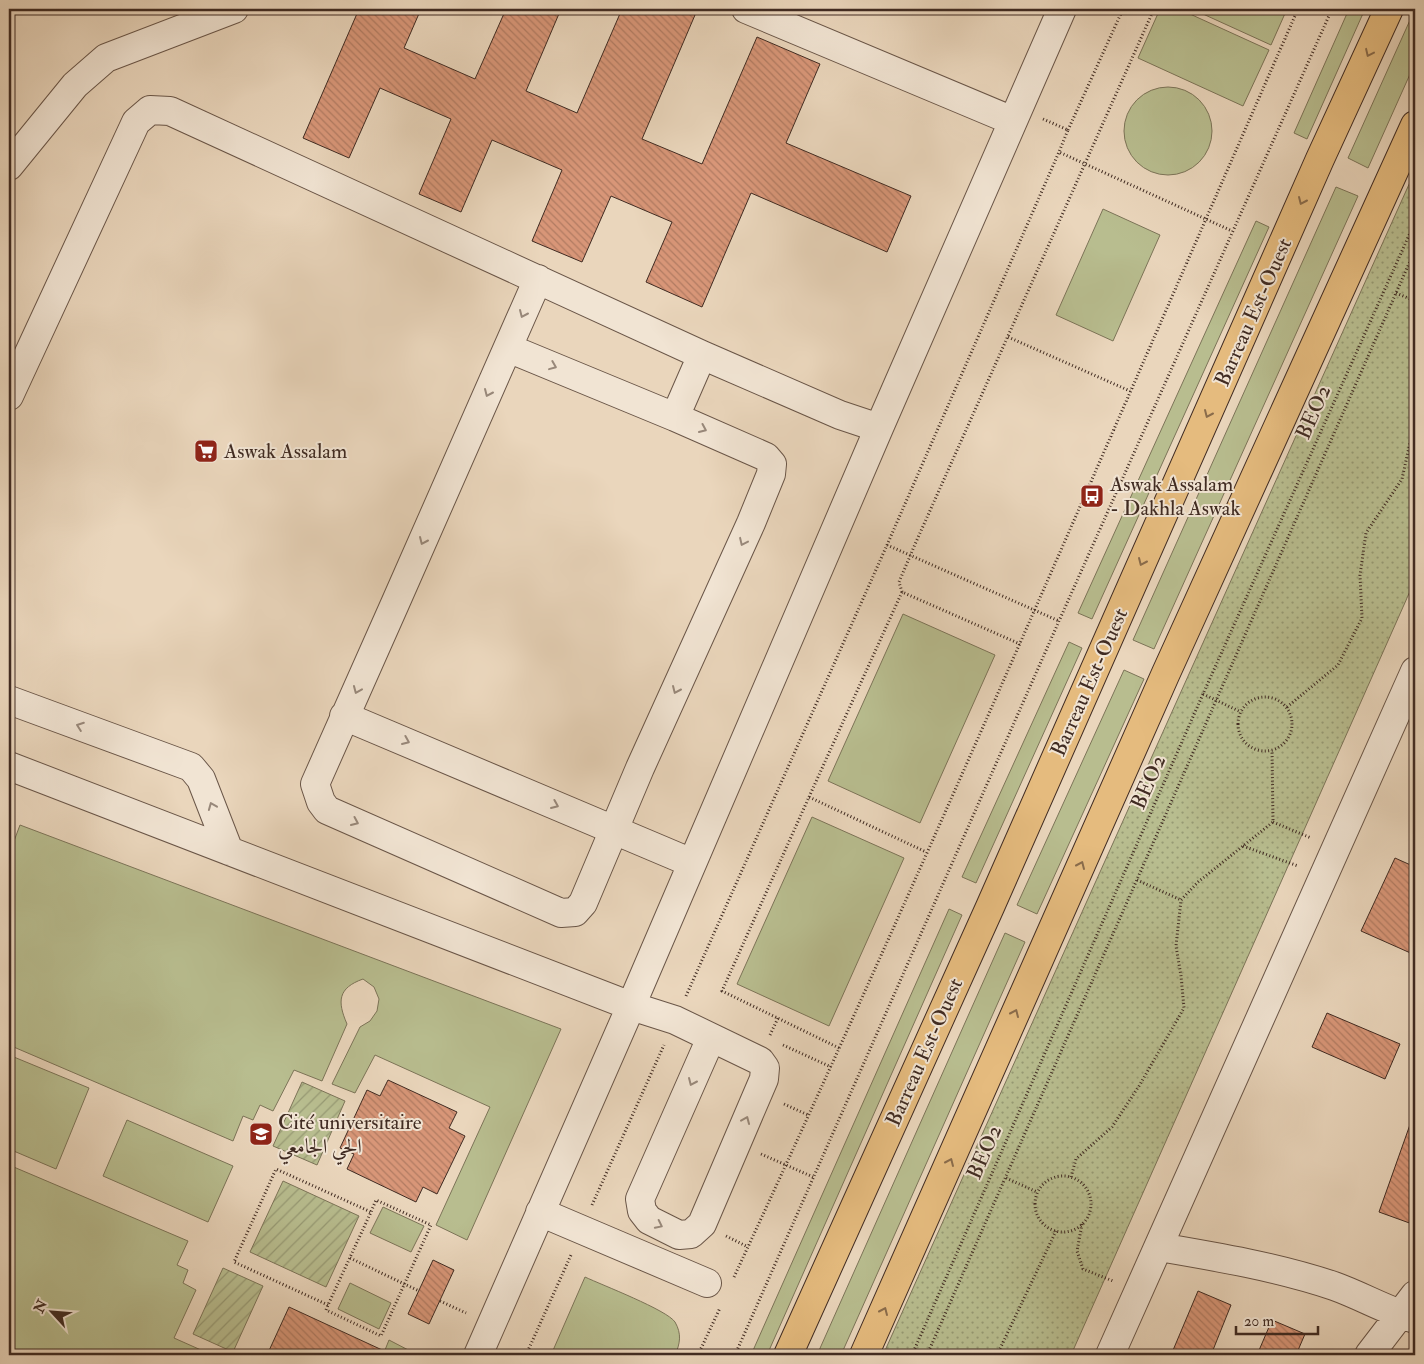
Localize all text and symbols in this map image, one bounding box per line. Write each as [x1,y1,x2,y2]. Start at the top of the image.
one-way arrow [1364,48,1375,57]
one-way arrow [1297,196,1308,205]
street label: Barreau Est-Ouest [1209,234,1298,391]
one-way arrow [519,309,530,318]
one-way arrow [548,360,557,371]
street label: BEO2 [1290,381,1337,444]
one-way arrow [484,388,495,397]
one-way arrow [1203,409,1214,418]
one-way arrow [698,423,707,434]
supermarket icon: Aswak Assalam [193,438,219,464]
place label: Aswak Assalam [223,438,347,465]
place label: Aswak Assalam - Dakhla Aswak [1109,471,1241,522]
bus stop icon: Aswak Assalam - Dakhla Aswak [1079,483,1105,509]
one-way arrow [420,536,430,545]
one-way arrow [738,537,749,546]
one-way arrow [1138,557,1149,566]
street label: Barreau Est-Ouest [1045,604,1134,761]
one-way arrow [352,685,363,694]
one-way arrow [671,685,682,694]
one-way arrow [76,722,85,732]
one-way arrow [401,736,409,746]
street label: BEO2 [1125,751,1172,814]
one-way arrow [550,798,559,809]
one-way arrow [207,802,218,811]
one-way arrow [350,816,359,827]
one-way arrow [1075,861,1086,870]
street label: Barreau Est-Ouest [880,974,969,1131]
one-way arrow [1009,1009,1020,1018]
one-way arrow [687,1077,698,1086]
place label: Cité universitaire الحي الجامعي [278,1109,422,1166]
one-way arrow [740,1116,751,1125]
school or university icon: Cité universitaire الحي الجامعي [248,1121,274,1147]
street label: BEO2 [961,1121,1008,1184]
one-way arrow [943,1158,954,1167]
one-way arrow [654,1218,663,1229]
north arrow [28,1286,78,1336]
text: N [30,1297,51,1317]
scale bar [1236,1304,1319,1336]
one-way arrow [878,1307,889,1316]
text: 20 m [1244,1312,1274,1331]

